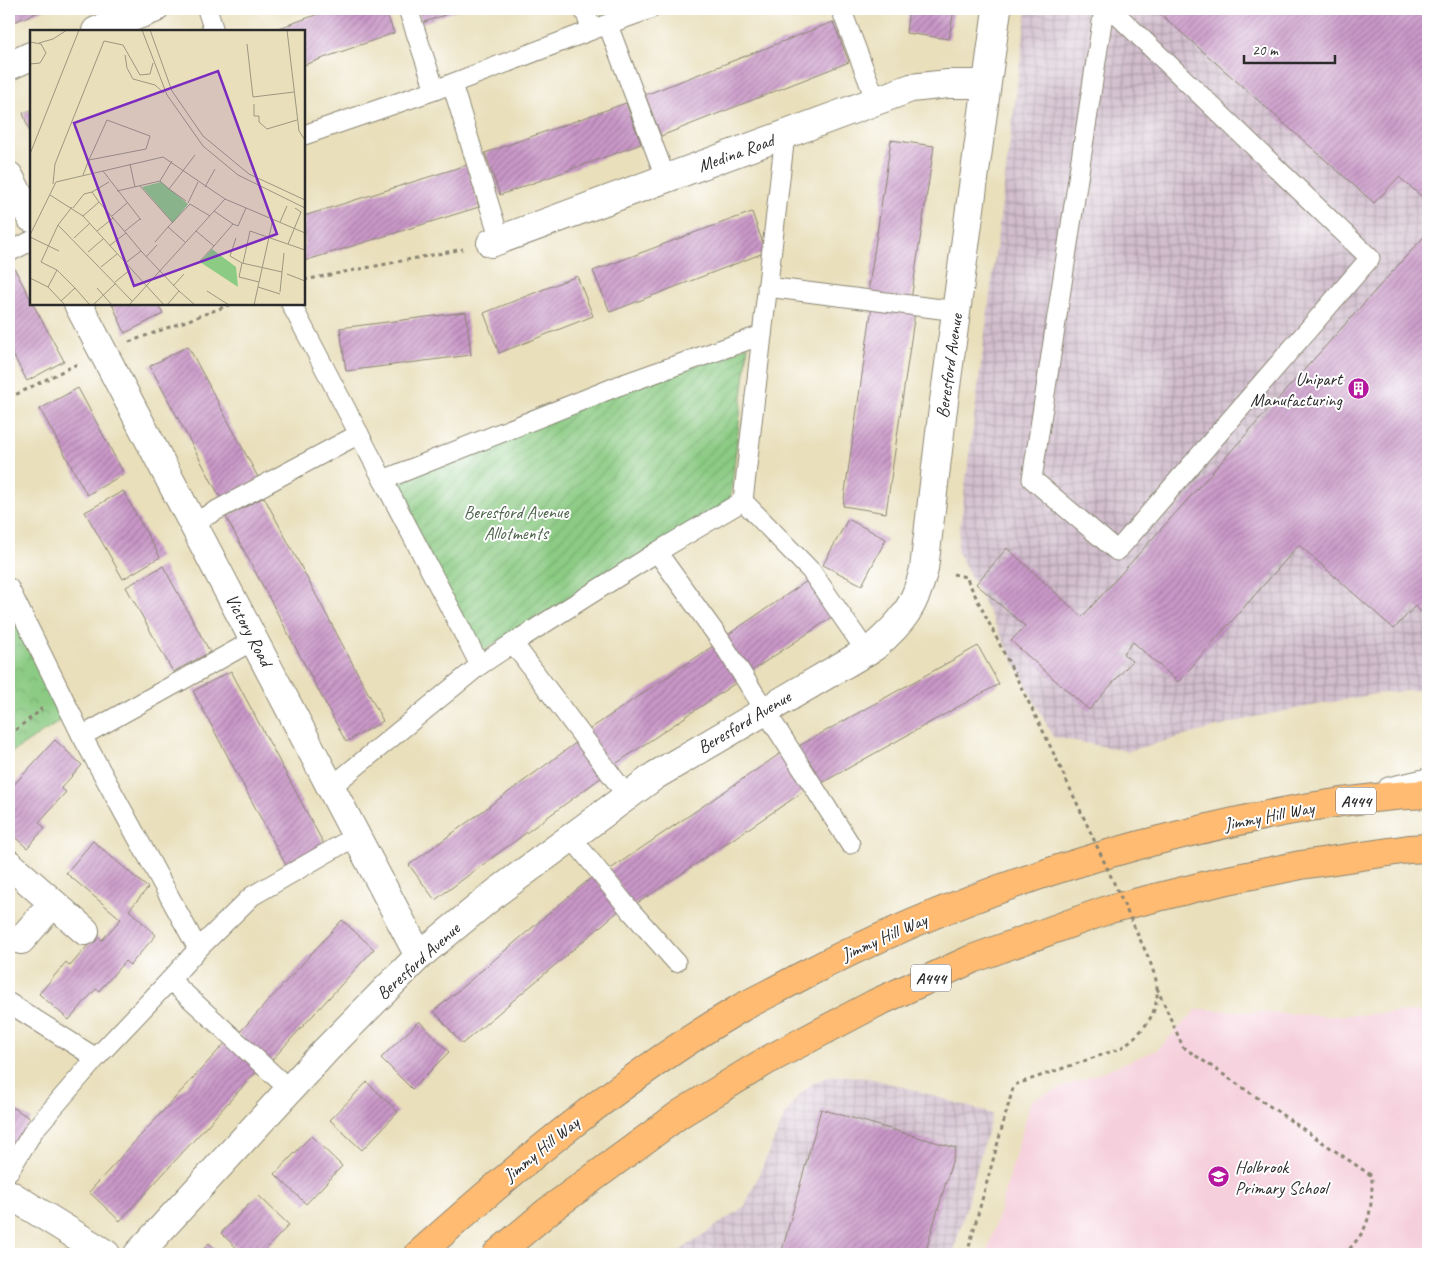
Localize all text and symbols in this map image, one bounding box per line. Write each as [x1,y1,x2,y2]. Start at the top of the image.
inset map [30,30,305,305]
scale bar [1244,32,1336,64]
text: 20 m [1252,41,1279,60]
street label: Medina Road [695,128,780,177]
street label: Beresford Avenue [931,312,967,419]
place label: Unipart Manufacturing [1250,368,1344,411]
building icon: Unipart Manufacturing [1346,377,1370,401]
park label: Beresford Avenue Allotments [464,501,569,544]
street label: Victory Road [221,590,279,672]
street label: Beresford Avenue [693,685,795,758]
road number: A444 [1336,788,1376,814]
street label: Jimmy Hill Way [1221,796,1318,836]
street label: Jimmy Hill Way [837,908,932,966]
street label: Beresford Avenue [372,917,465,1004]
road number: A444 [911,964,951,991]
street label: Jimmy Hill Way [498,1111,585,1187]
place label: Holbrook Primary School [1235,1156,1330,1199]
school or university icon: Holbrook Primary School [1207,1165,1231,1189]

